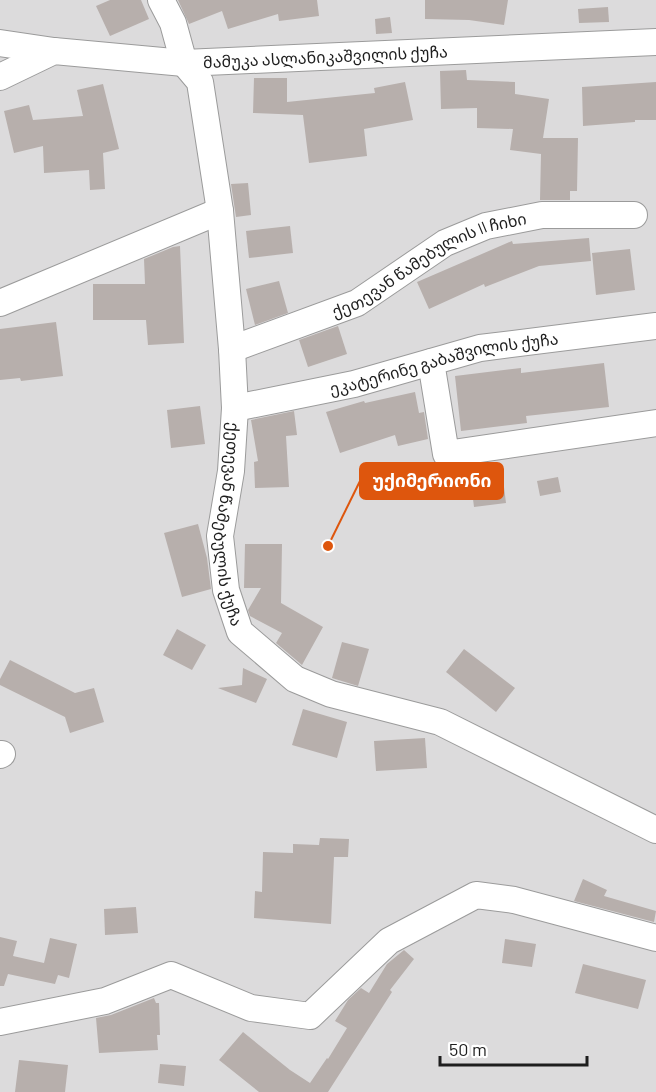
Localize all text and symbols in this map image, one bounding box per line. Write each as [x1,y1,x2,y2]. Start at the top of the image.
street label: მამუკა ასლანიკაშვილის ქუჩა [203,41,448,71]
street label: ქეთევან წამებულის II ჩიხი [329,208,528,321]
street label: ეკატერინე გაბაშვილის ქუჩა [328,328,559,399]
street label: ქეთევან წამებულის ქუჩა [211,422,247,628]
callout: უქიმერიონი [360,463,503,499]
text: უქიმერიონი [373,469,492,491]
scale bar [440,1029,587,1067]
text: 50 m [449,1038,487,1060]

